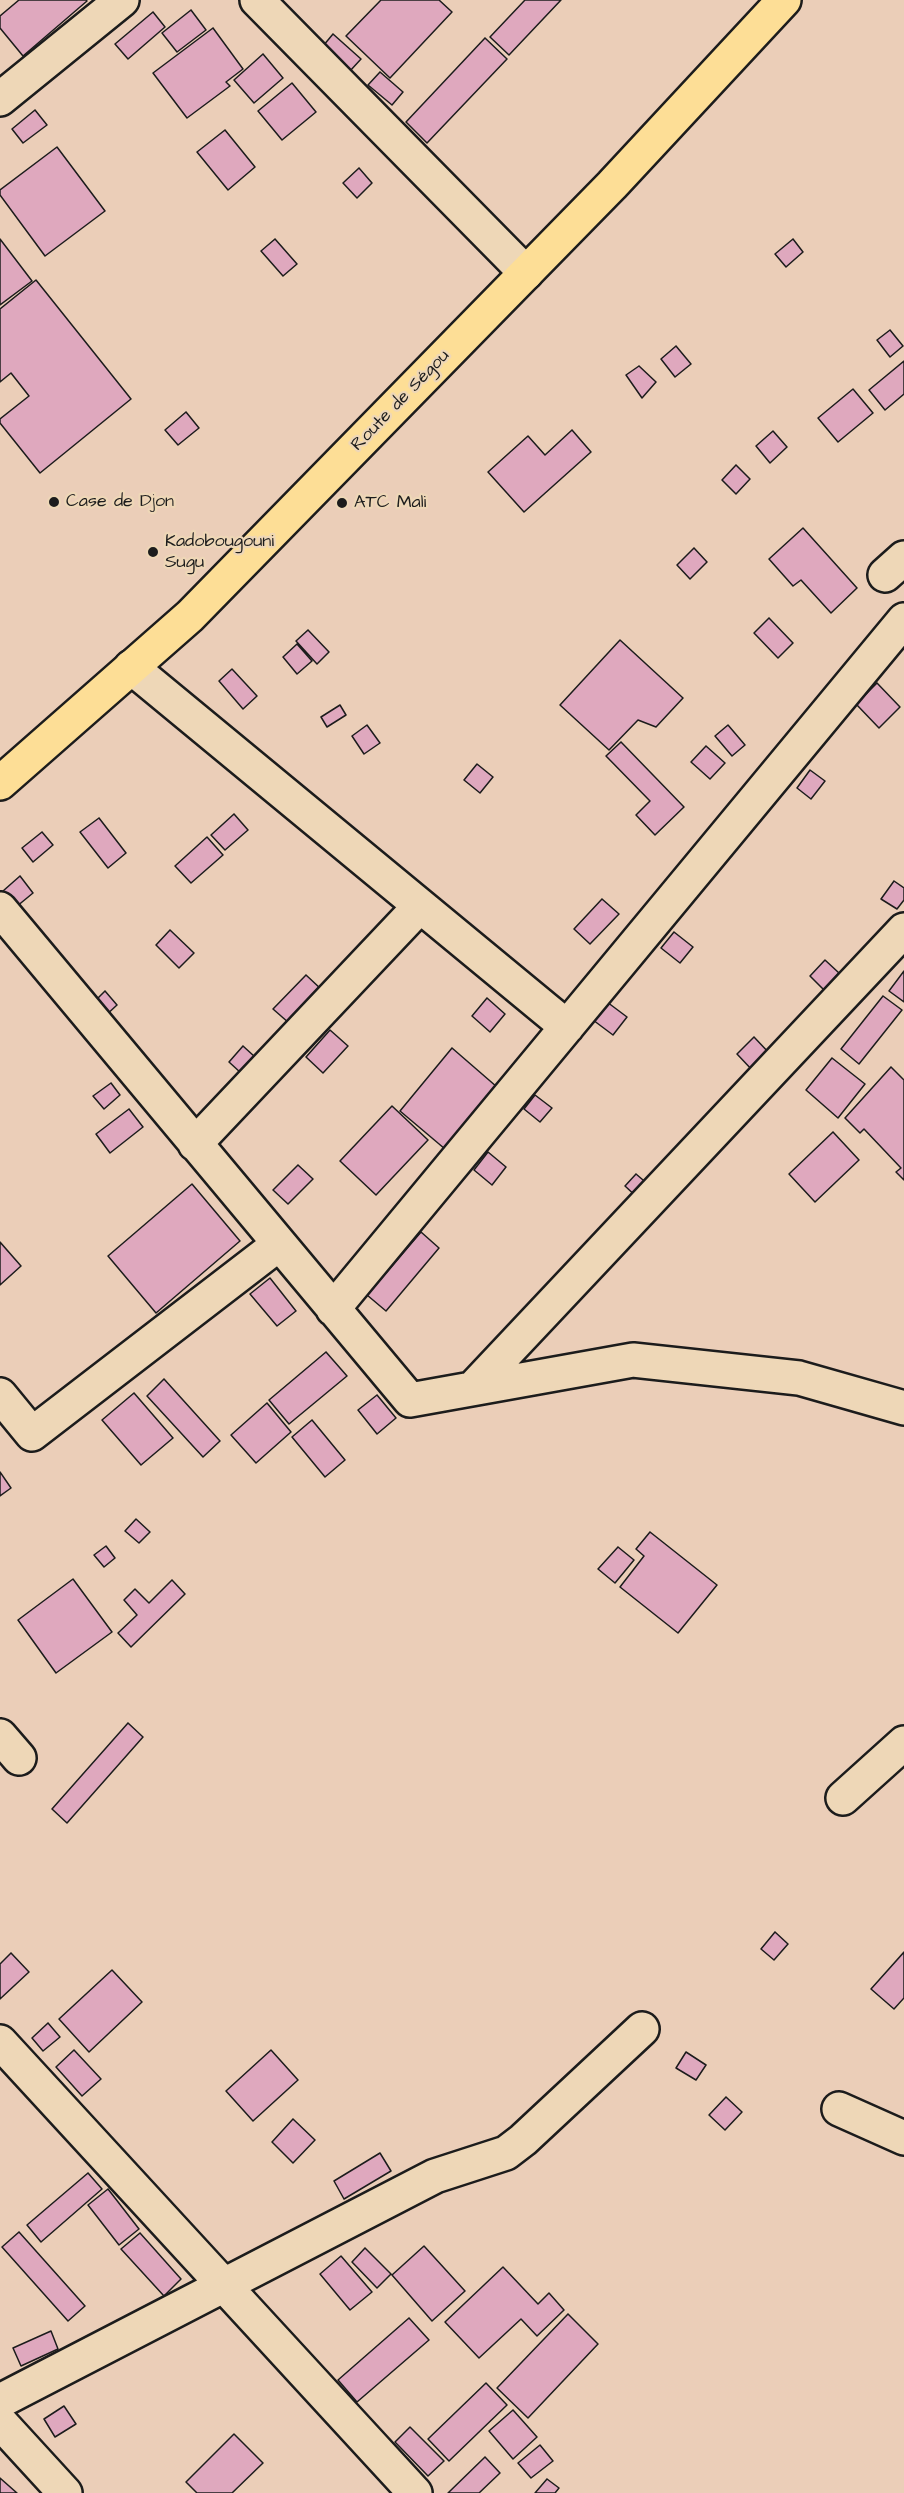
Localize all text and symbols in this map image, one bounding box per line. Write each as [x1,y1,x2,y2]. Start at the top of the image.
street label: Route de Ségou [347,346,455,456]
place label: Case de Djon [66,491,174,513]
place label: ATC Mali [354,492,426,514]
marker: Case de Djon [47,495,61,509]
marker: ATC Mali [335,496,349,510]
place label: Kadobougouni Sugu [165,531,274,574]
marker: Kadobougouni Sugu [146,545,160,559]

